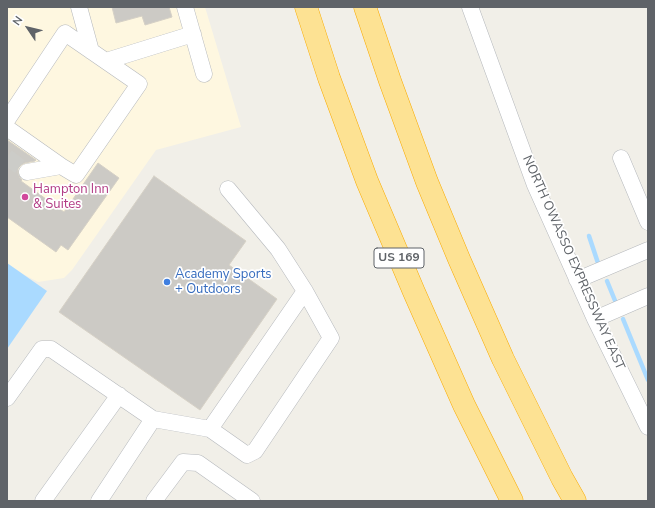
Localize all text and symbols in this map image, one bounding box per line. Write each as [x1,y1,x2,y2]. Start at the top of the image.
north arrow [8,8,48,48]
text: N [9,13,26,29]
street label: NORTH OWASSO EXPRESSWAY EAST [518,153,628,373]
place label: Hampton Inn & Suites [33,182,109,213]
marker: Hampton Inn & Suites [20,192,30,202]
road number: US 169 [374,248,424,268]
place label: Academy Sports + Outdoors [175,267,271,298]
marker: Academy Sports + Outdoors [162,277,172,287]

